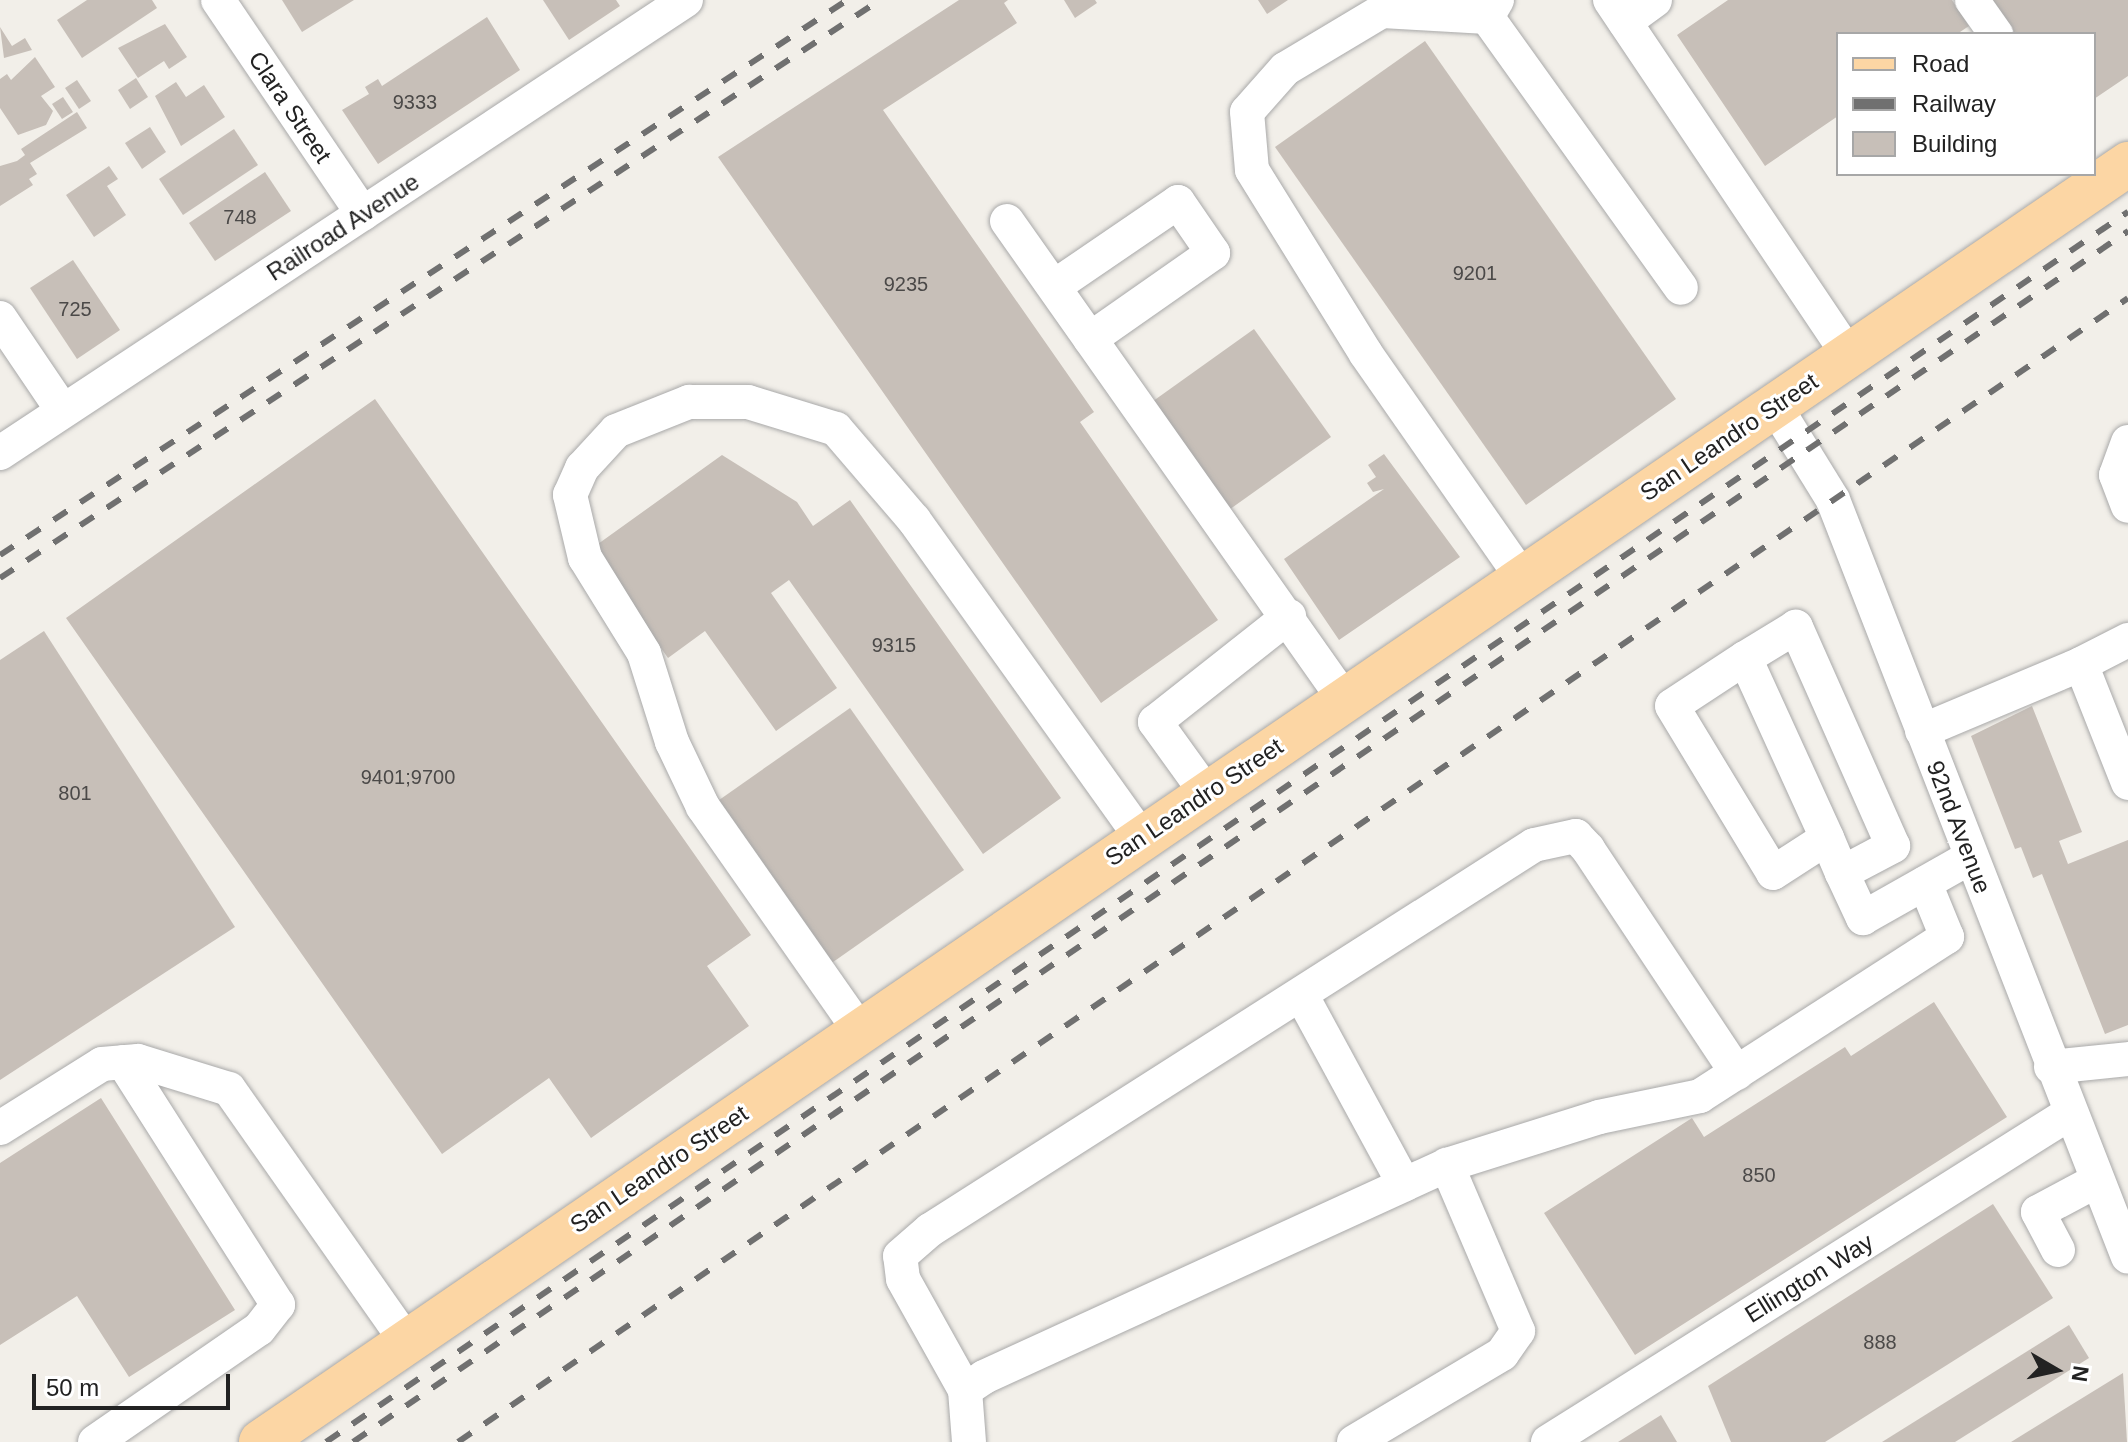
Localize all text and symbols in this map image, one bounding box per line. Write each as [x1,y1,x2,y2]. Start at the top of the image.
legend [1836,32,2096,176]
street label: Clara Street [242,46,338,168]
text: Road [1912,50,1969,77]
house number: 9333 [393,90,437,114]
text: Railway [1912,90,1996,117]
text: Building [1912,130,1997,157]
street label: Railroad Avenue [261,167,425,287]
house number: 748 [223,205,257,229]
house number: 9201 [1453,261,1497,285]
house number: 9235 [884,272,928,296]
house number: 725 [58,297,92,321]
street label: San Leandro Street [1635,367,1823,507]
house number: 9315 [872,633,916,657]
street label: San Leandro Street [1100,732,1288,872]
street label: 92nd Avenue [1920,756,1998,898]
house number: 9401;9700 [361,765,455,789]
house number: 801 [58,781,92,805]
street label: San Leandro Street [565,1099,753,1239]
house number: 850 [1742,1163,1776,1187]
street label: Ellington Way [1740,1227,1878,1329]
house number: 888 [1863,1330,1897,1354]
north arrow [2016,1330,2096,1410]
scale bar [36,1358,234,1408]
text: N [2067,1364,2094,1384]
text: 50 m [46,1374,99,1401]

